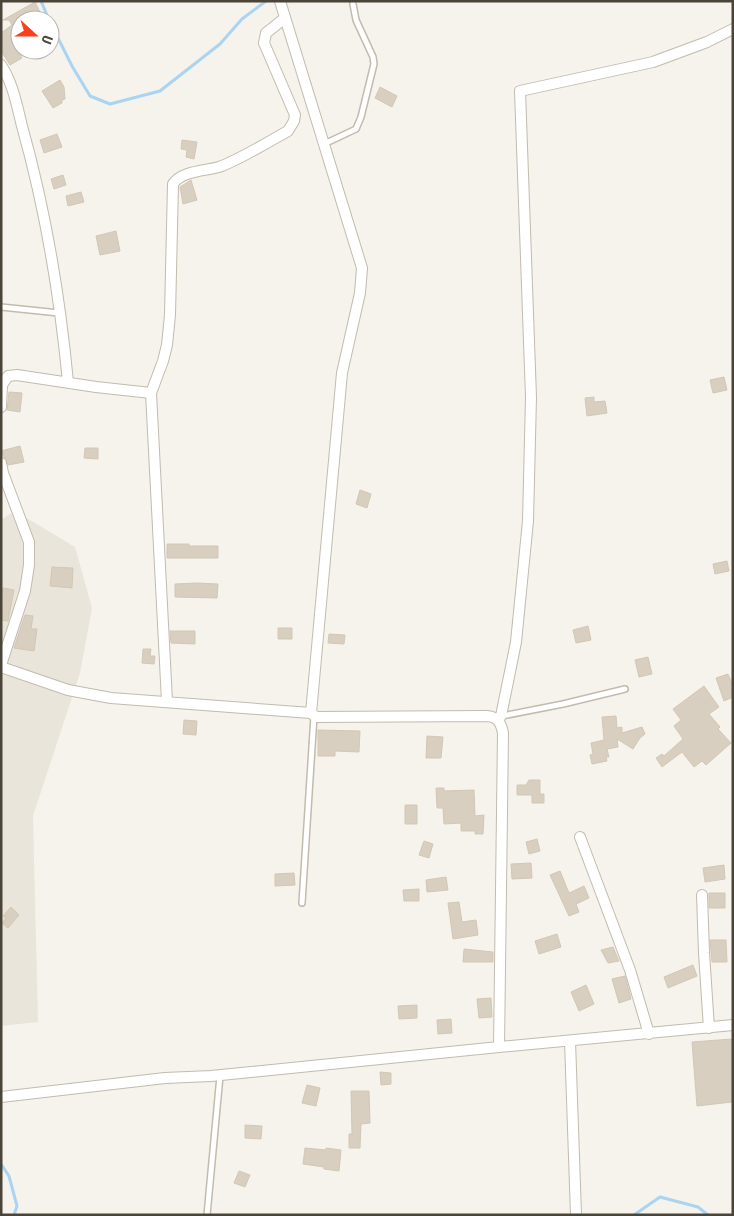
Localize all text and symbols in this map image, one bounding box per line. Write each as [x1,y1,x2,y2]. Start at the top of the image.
north arrow [10,10,60,60]
text: U [38,33,56,46]

